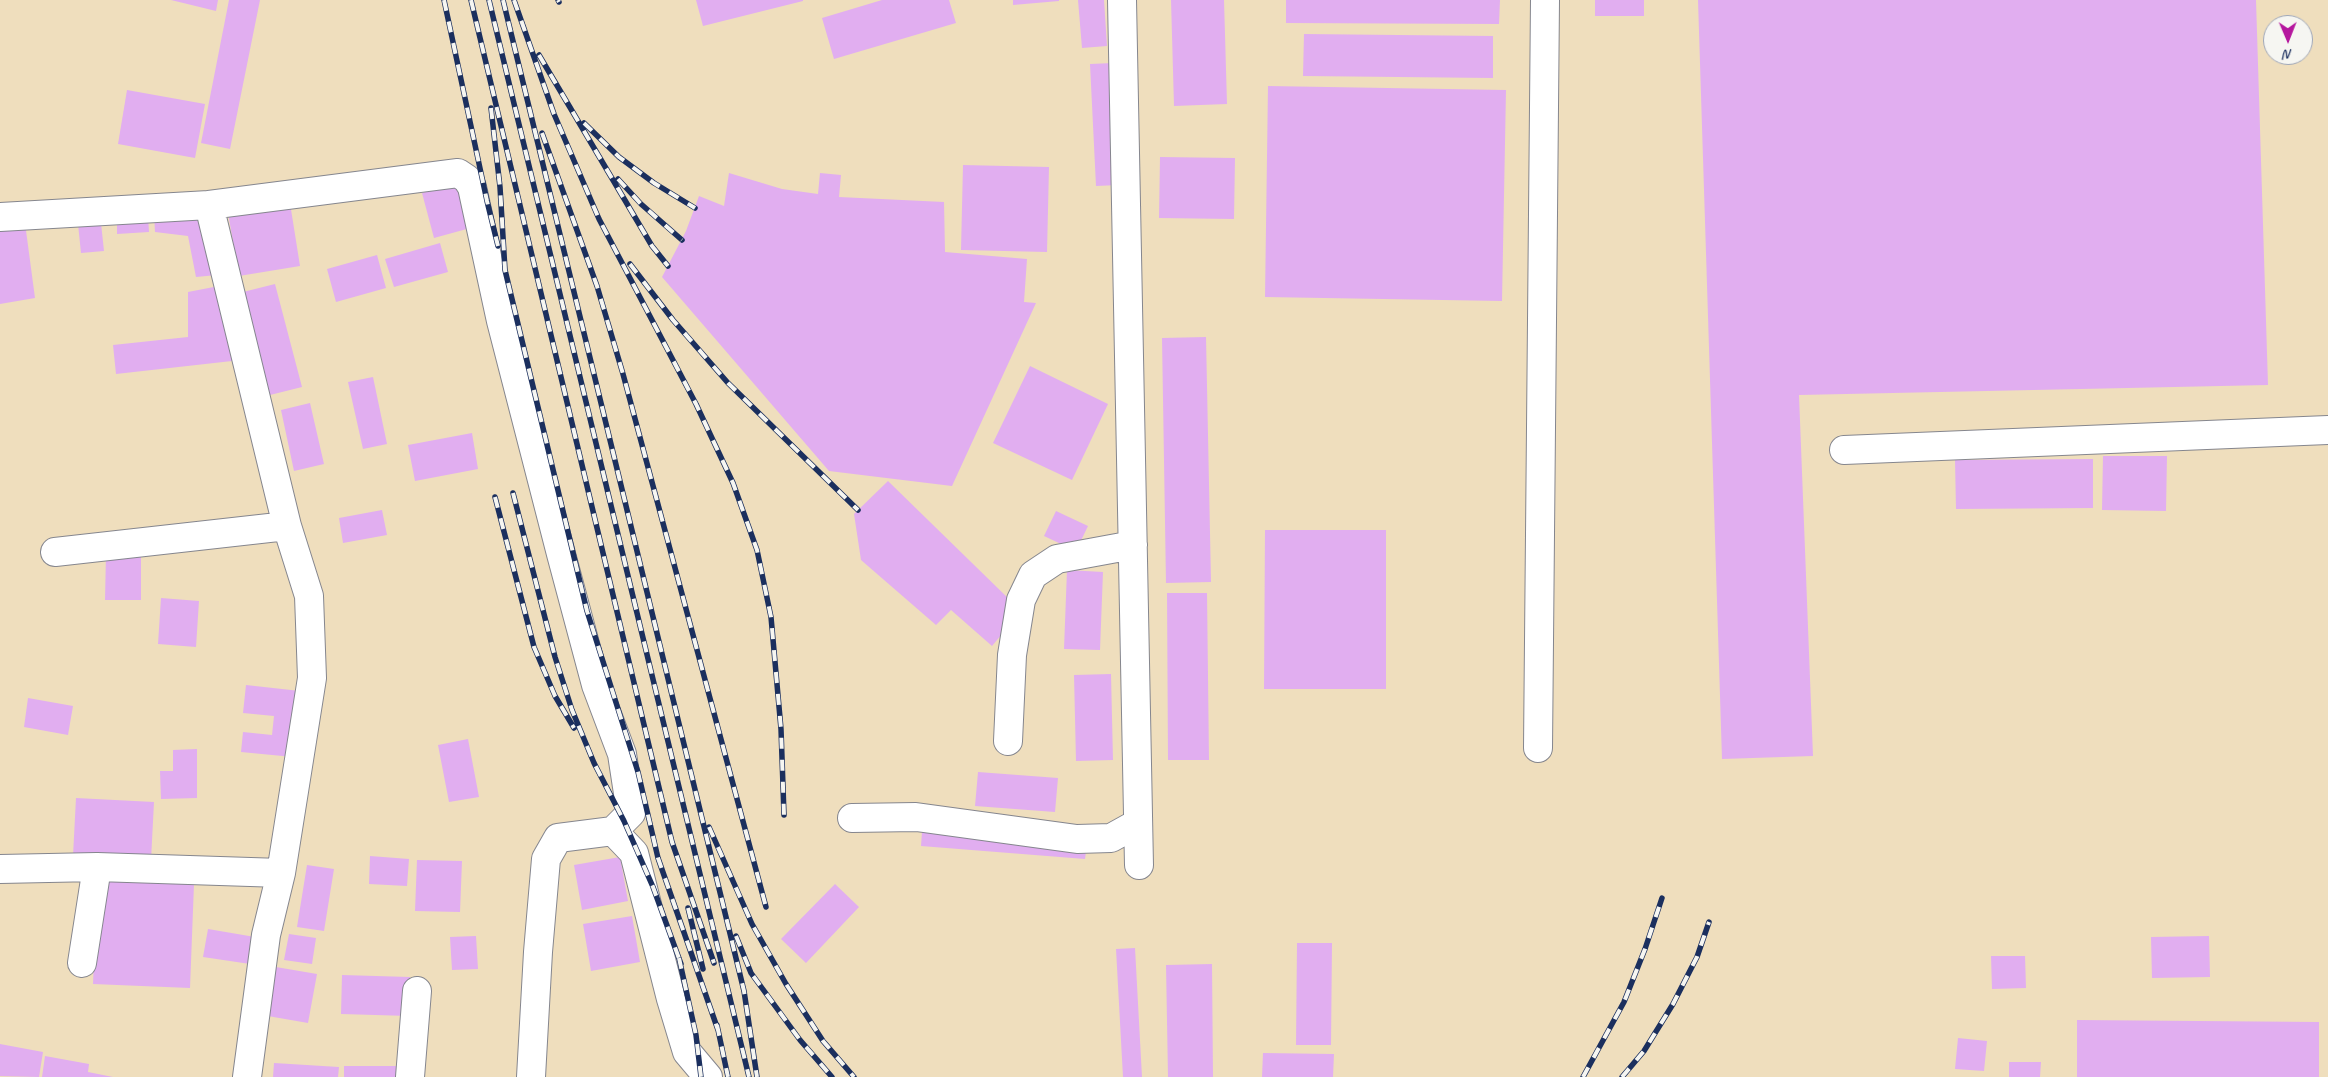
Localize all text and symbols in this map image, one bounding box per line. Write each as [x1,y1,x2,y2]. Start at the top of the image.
north arrow [2263,15,2313,65]
text: N [2284,46,2293,63]

